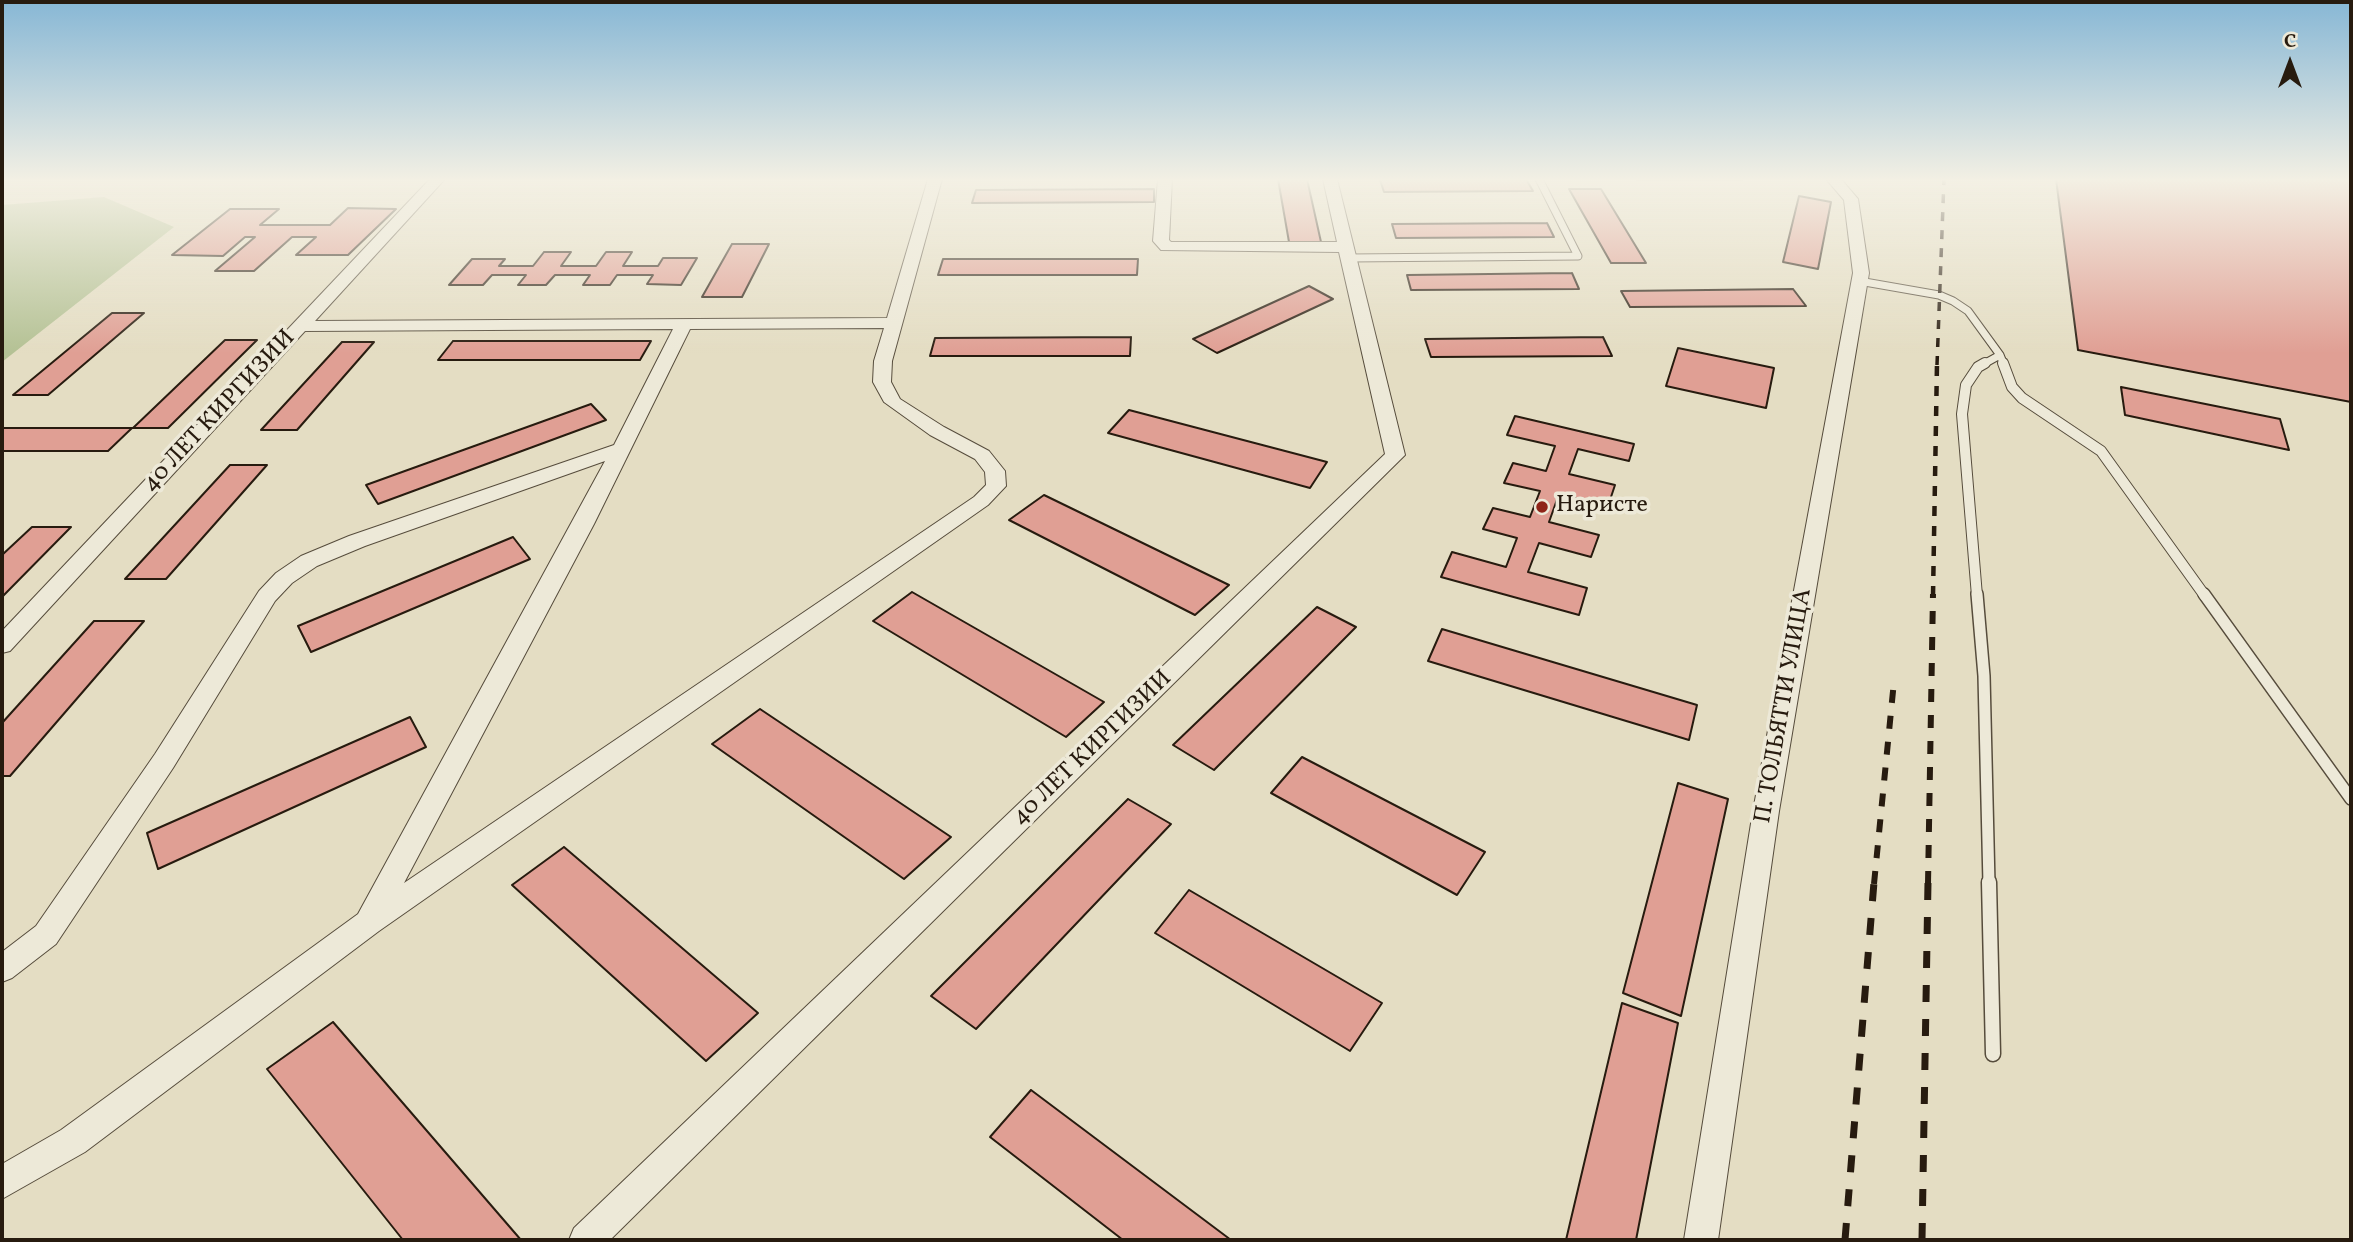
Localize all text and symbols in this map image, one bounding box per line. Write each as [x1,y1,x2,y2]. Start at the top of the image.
north arrow [2255,28,2325,98]
text: С [2284,29,2296,55]
street label: 40 ЛЕТ КИРГИЗИИ [137,325,303,499]
place label: Наристе [1556,493,1648,521]
marker: Наристе [1534,499,1550,515]
street label: П. ТОЛЬЯТТИ УЛИЦА [1750,586,1820,826]
street label: 40 ЛЕТ КИРГИЗИИ [1007,665,1179,833]

